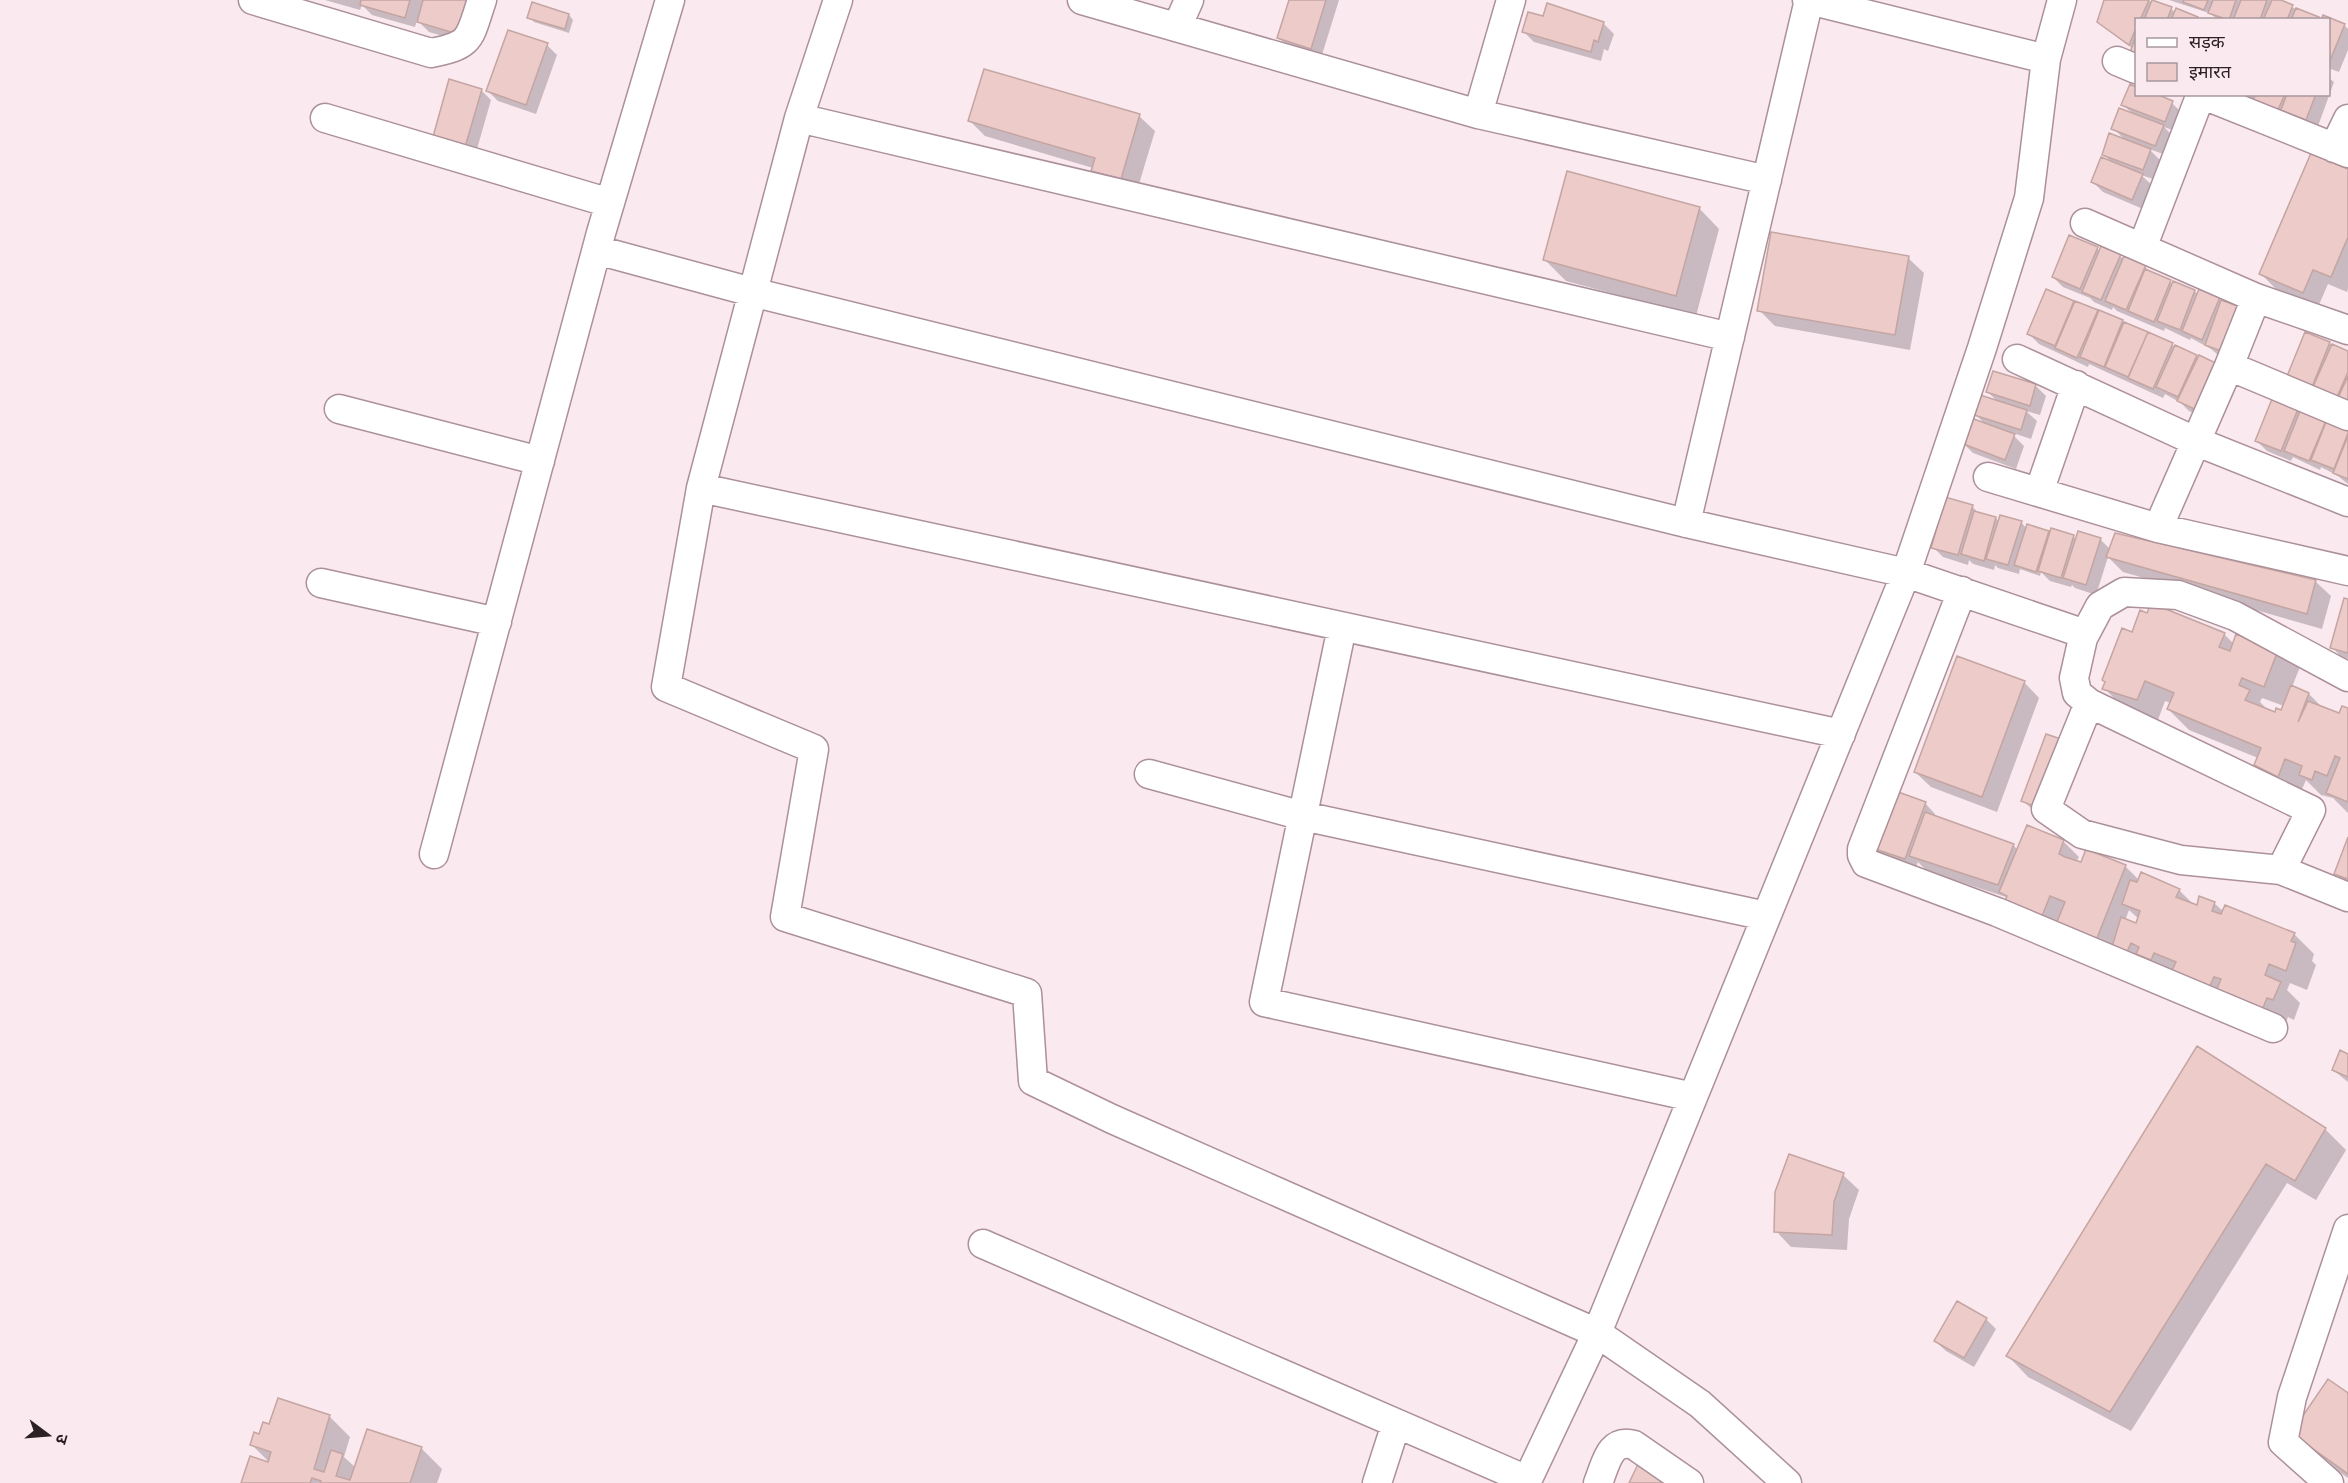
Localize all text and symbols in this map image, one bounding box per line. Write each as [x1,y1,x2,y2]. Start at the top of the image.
legend [2135,18,2330,96]
text: सड़क [2189,29,2226,55]
text: इमारत [2189,59,2232,85]
north arrow [18,1405,78,1465]
text: उ [49,1431,74,1447]

